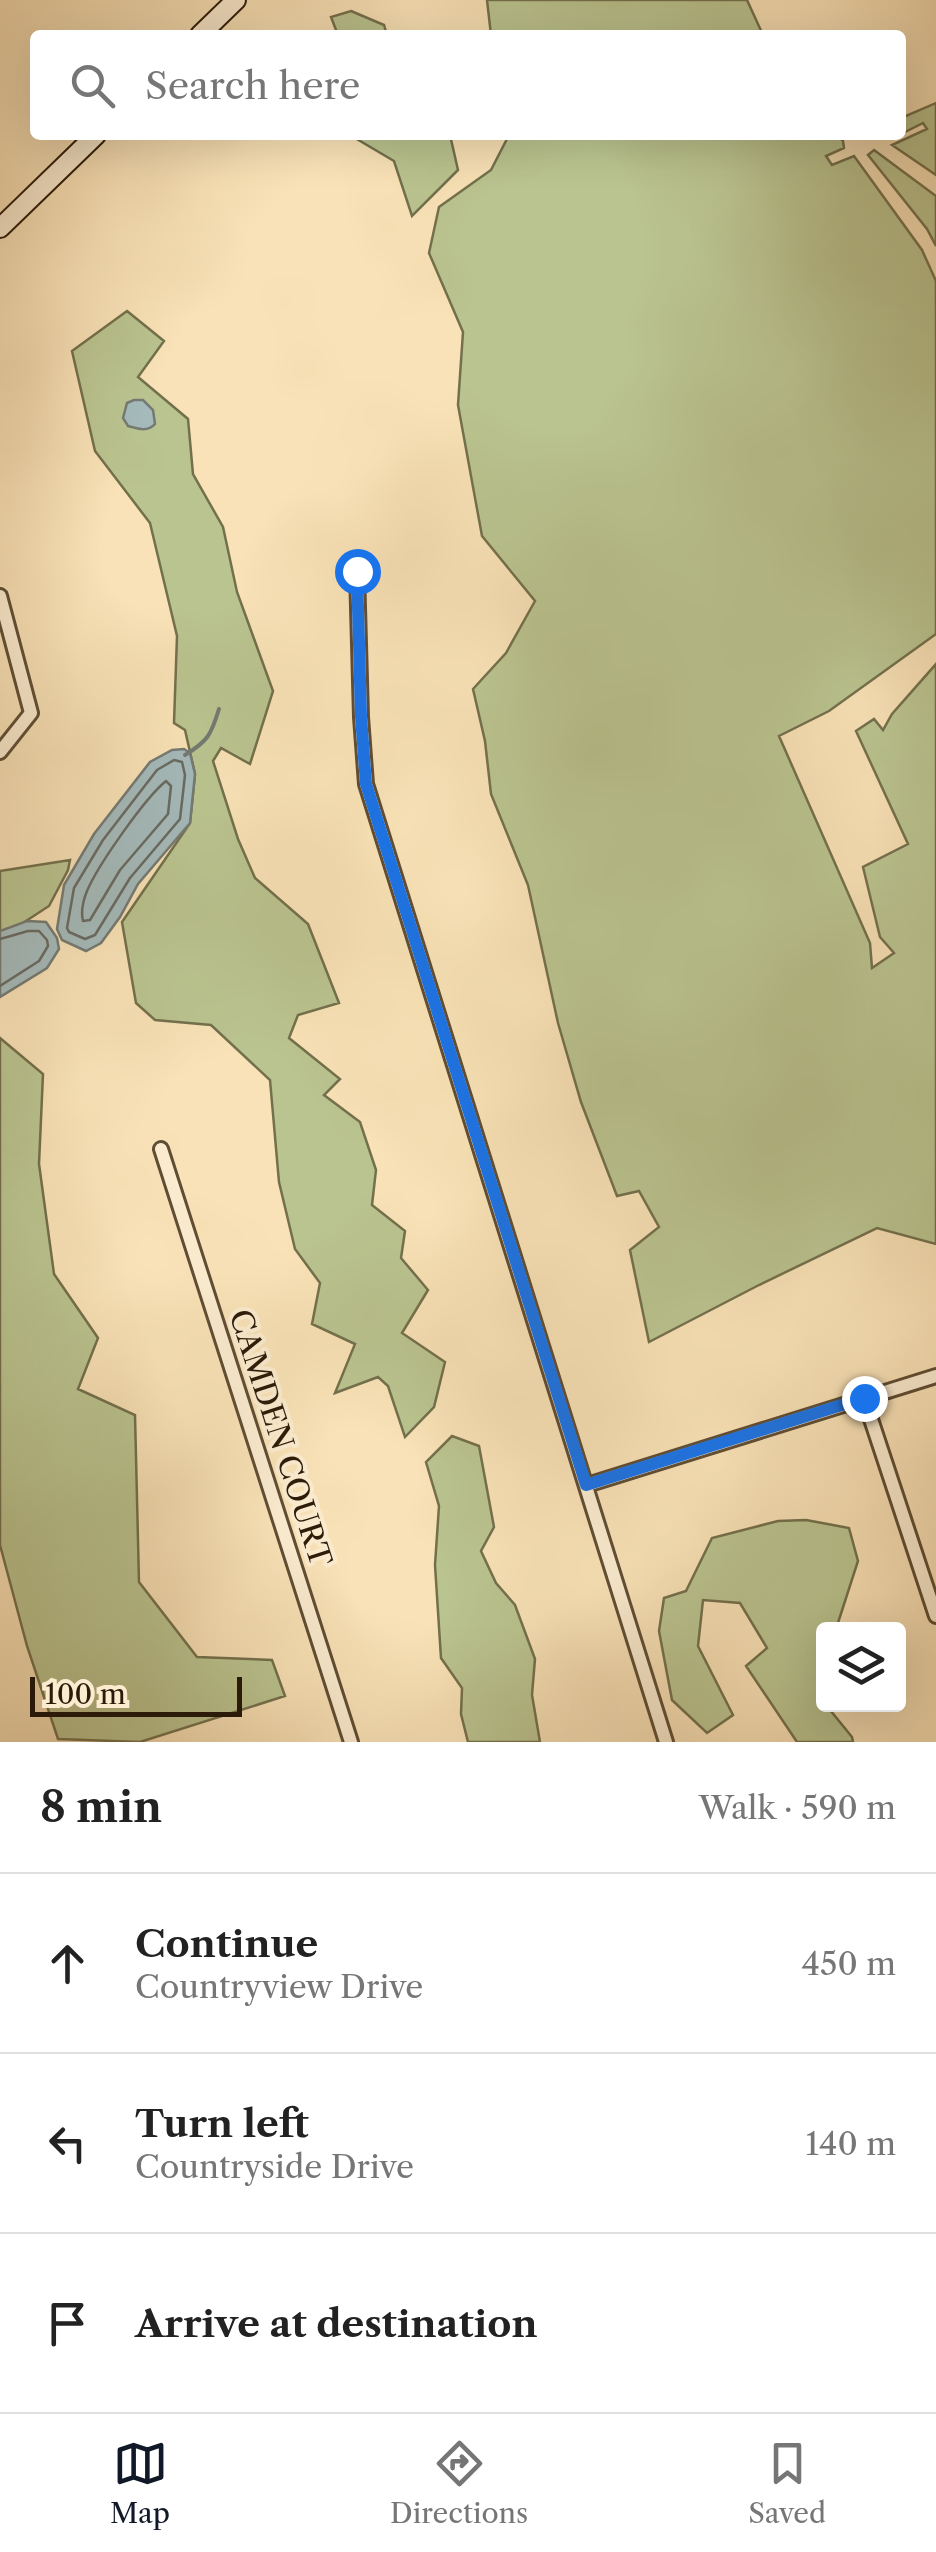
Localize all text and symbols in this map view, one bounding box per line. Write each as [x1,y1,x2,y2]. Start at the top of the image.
search box [30,30,906,140]
icon: search [65,58,120,113]
text: Search here [145,62,360,109]
route start [335,549,381,595]
street label: CAMDEN COURT [221,1305,340,1571]
route end [842,1376,888,1422]
map controls [816,1622,906,1712]
button: layers [816,1622,906,1712]
scale bar [30,1672,242,1716]
text: 100 m [45,1677,126,1711]
text: 8 min [40,1781,162,1833]
text: Walk · 590 m [699,1788,896,1827]
text: Continue [135,1920,318,1967]
icon: ahead [40,1936,95,1991]
text: 450 m [802,1944,896,1983]
text: Countryview Drive [135,1967,423,2006]
text: Turn left [135,2100,309,2147]
icon: left [40,2116,95,2171]
text: 140 m [805,2124,896,2163]
text: Countryside Drive [135,2147,414,2186]
icon: arrive [40,2296,95,2351]
text: Arrive at destination [135,2300,538,2347]
tab: Map [110,2436,170,2530]
tab: Directions [390,2436,528,2530]
tab: Saved [748,2436,826,2530]

